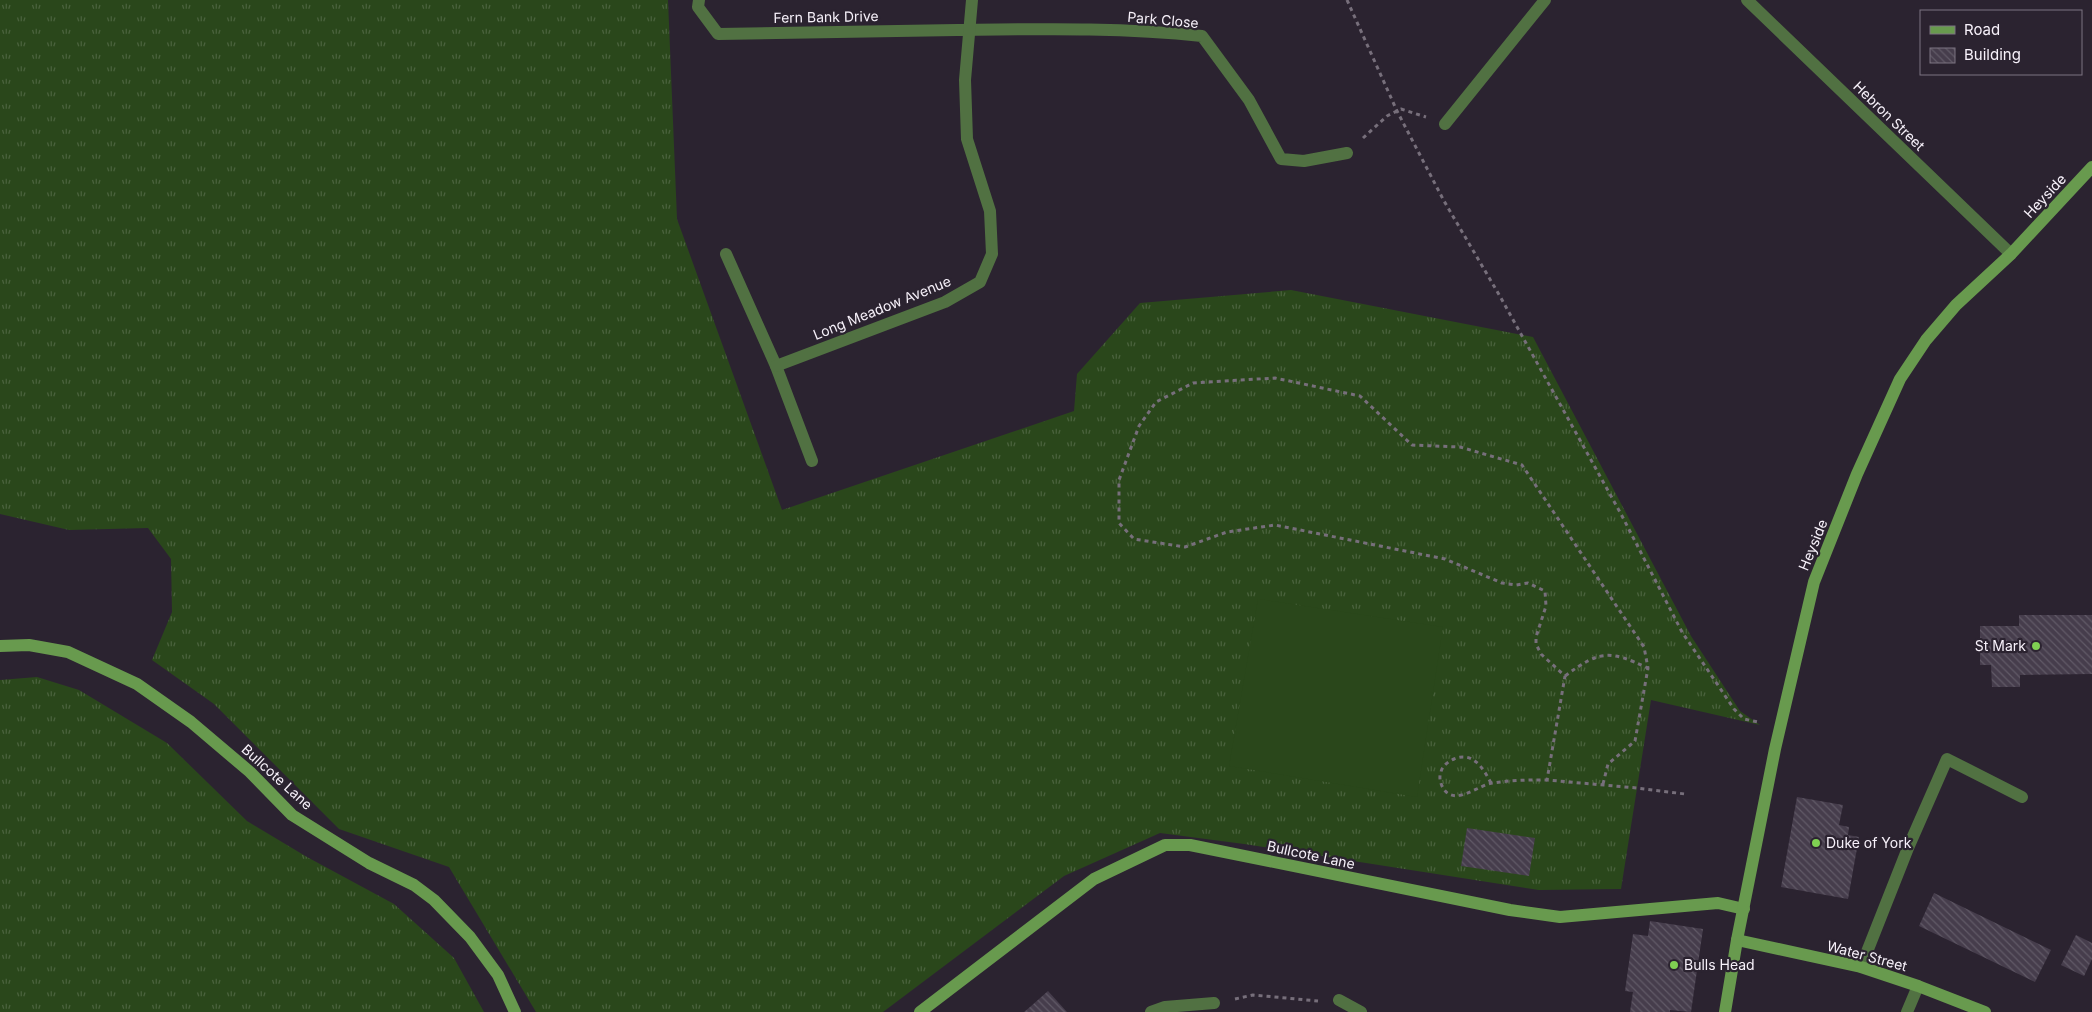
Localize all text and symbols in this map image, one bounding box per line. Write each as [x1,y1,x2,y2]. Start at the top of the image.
street label: Fern Bank Drive [773,7,879,26]
street label: Park Close [1127,8,1199,31]
legend [1920,10,2082,75]
text: Road [1964,20,2000,39]
text: Building [1964,45,2021,64]
street label: Hebron Street [1850,77,1929,154]
street label: Heyside [2020,170,2069,221]
street label: Long Meadow Avenue [810,272,953,343]
street label: Heyside [1795,517,1830,573]
place label: St Mark [1975,637,2026,654]
marker: St Mark [2030,640,2042,652]
street label: Bullcote Lane [238,740,316,813]
place label: Duke of York [1826,834,1912,851]
street label: Bullcote Lane [1266,837,1357,872]
marker: Duke of York [1810,837,1822,849]
street label: Water Street [1825,937,1909,974]
place label: Bulls Head [1684,956,1755,973]
marker: Bulls Head [1668,959,1680,971]

